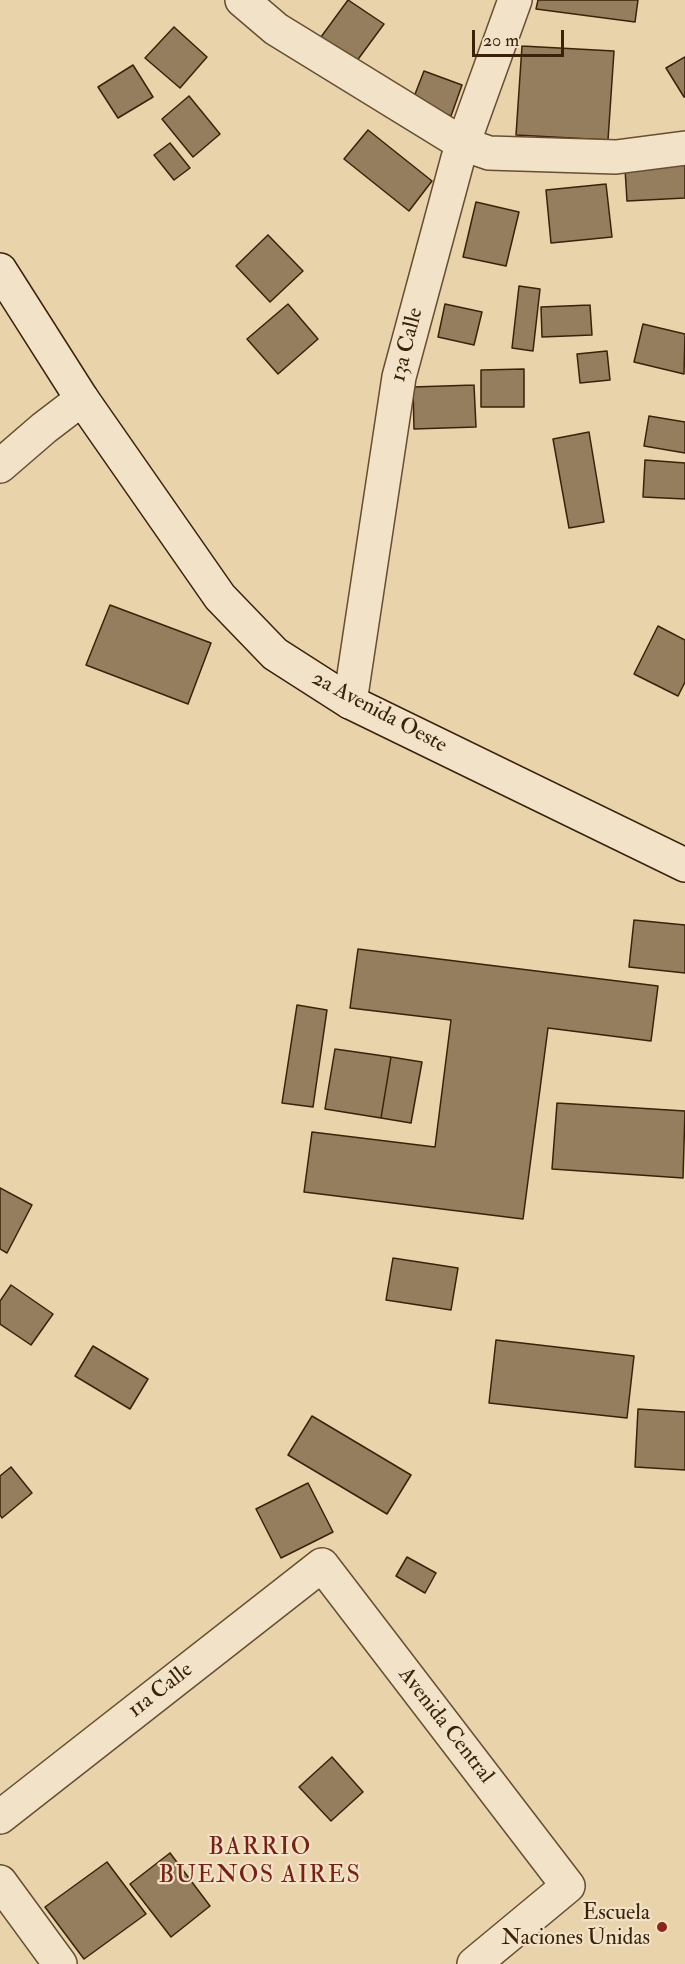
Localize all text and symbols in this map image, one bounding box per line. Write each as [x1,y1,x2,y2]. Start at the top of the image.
scale bar [475,18,566,56]
text: 20 m [483,29,519,52]
street label: 13a Calle [386,305,430,385]
street label: 2a Avenida Oeste [307,666,451,760]
street label: 11a Calle [123,1658,199,1724]
street label: Avenida Central [391,1663,499,1789]
district label: BARRIO BUENOS AIRES [159,1835,361,1891]
place label: Escuela Naciones Unidas [501,1901,650,1952]
marker: Escuela Naciones Unidas [655,1920,669,1934]

